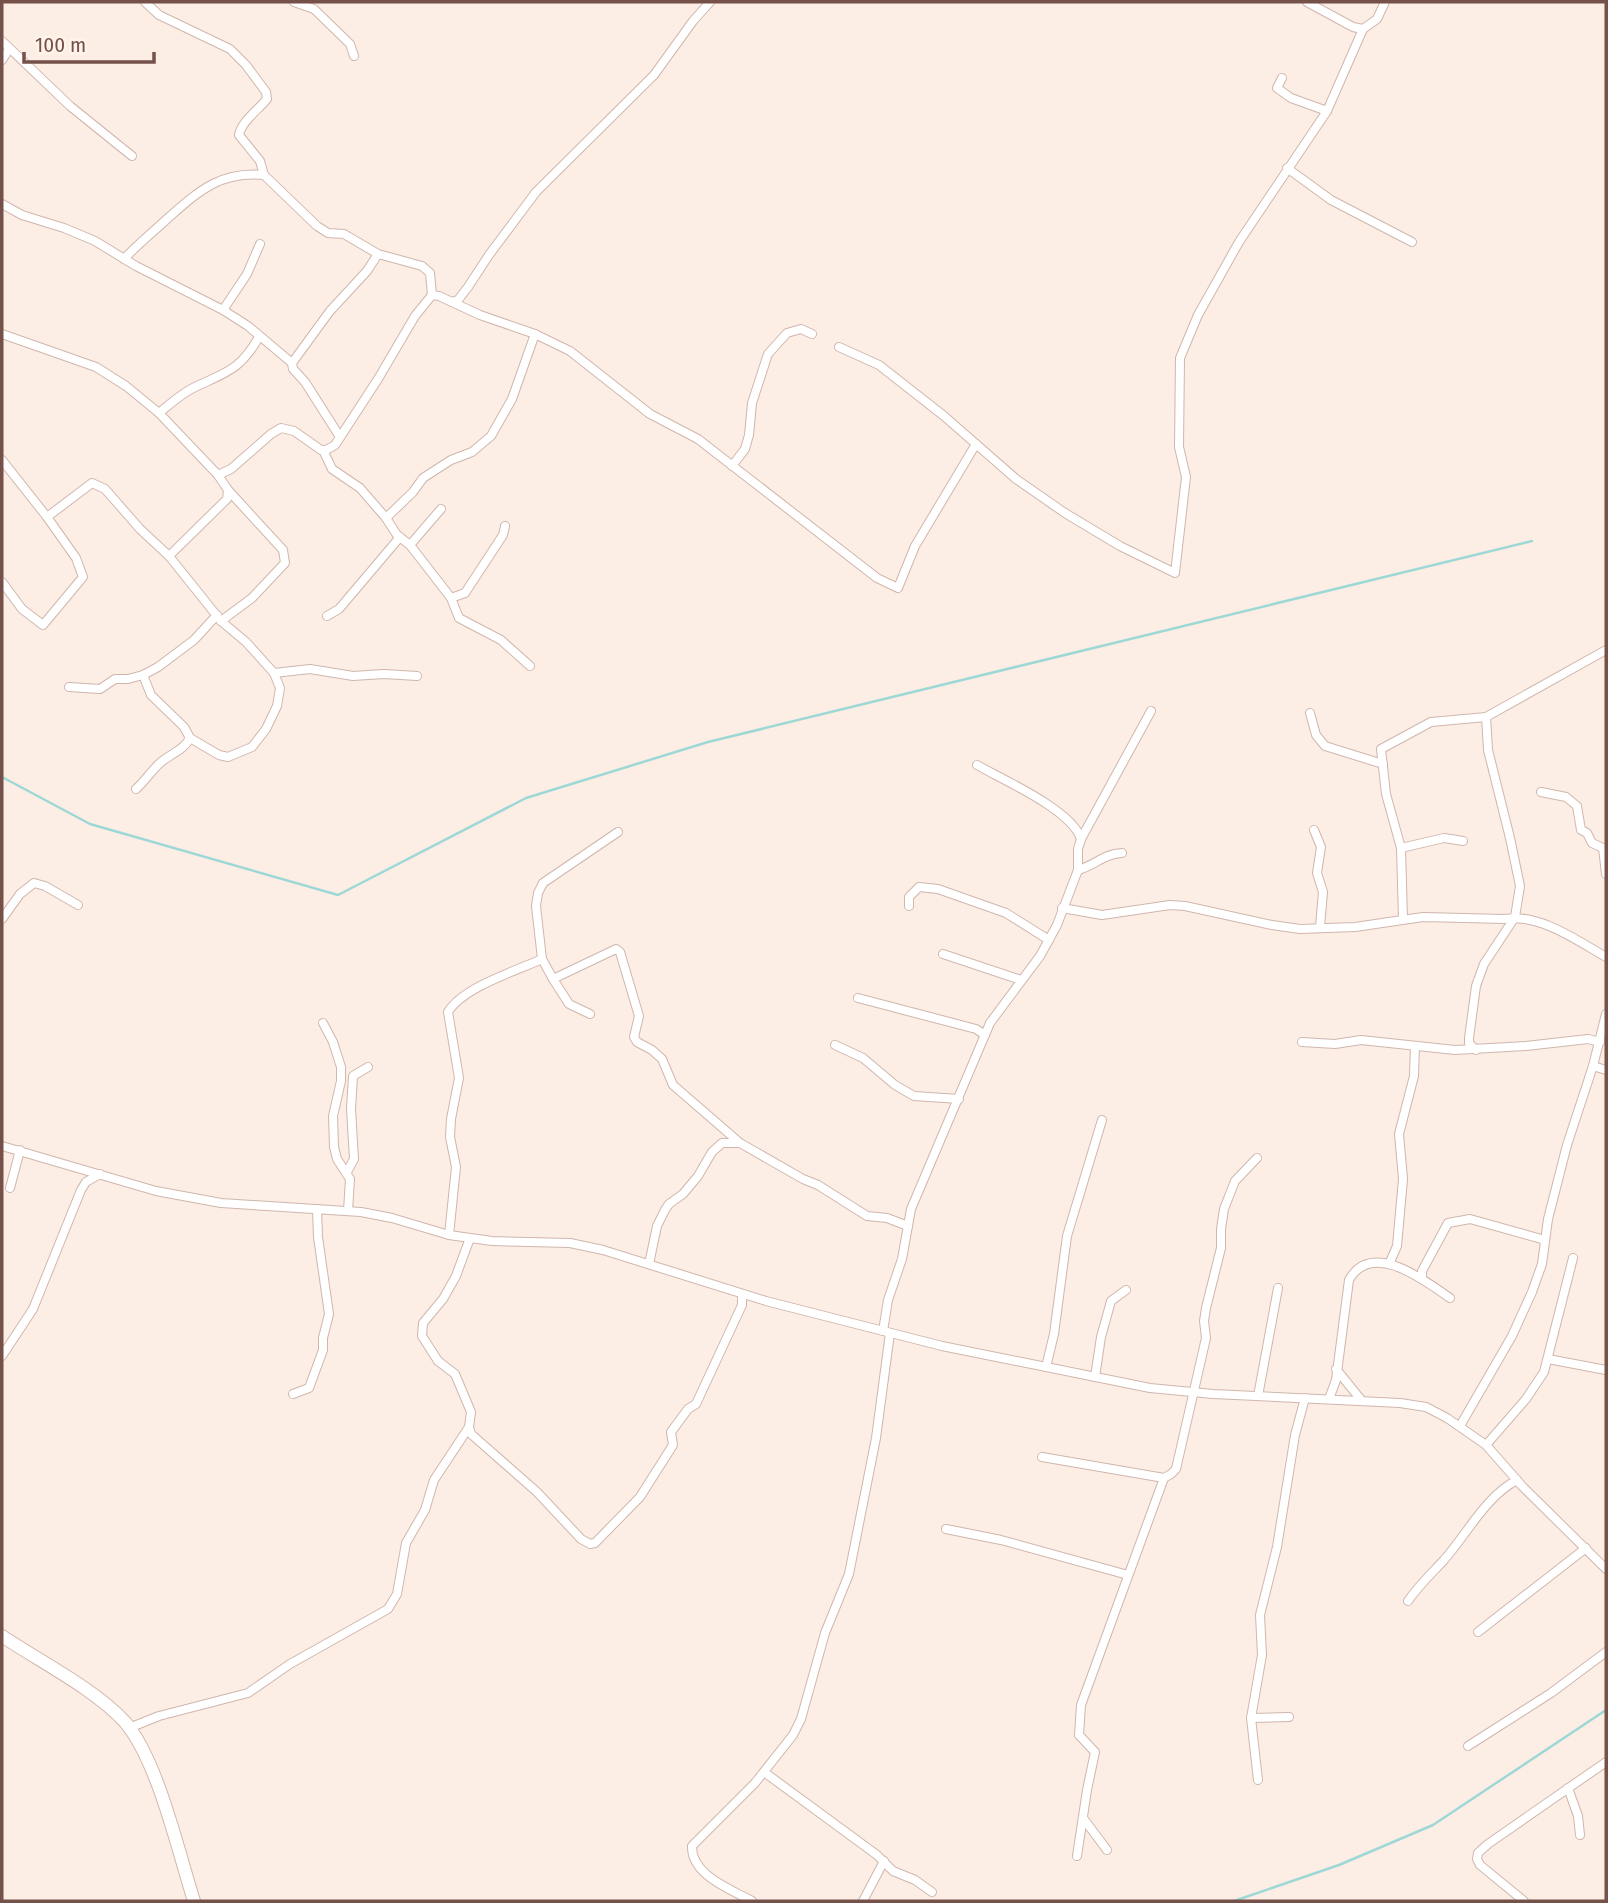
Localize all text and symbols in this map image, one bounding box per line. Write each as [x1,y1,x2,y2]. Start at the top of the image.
scale bar [24,21,154,65]
text: 100 m [35,32,86,58]

